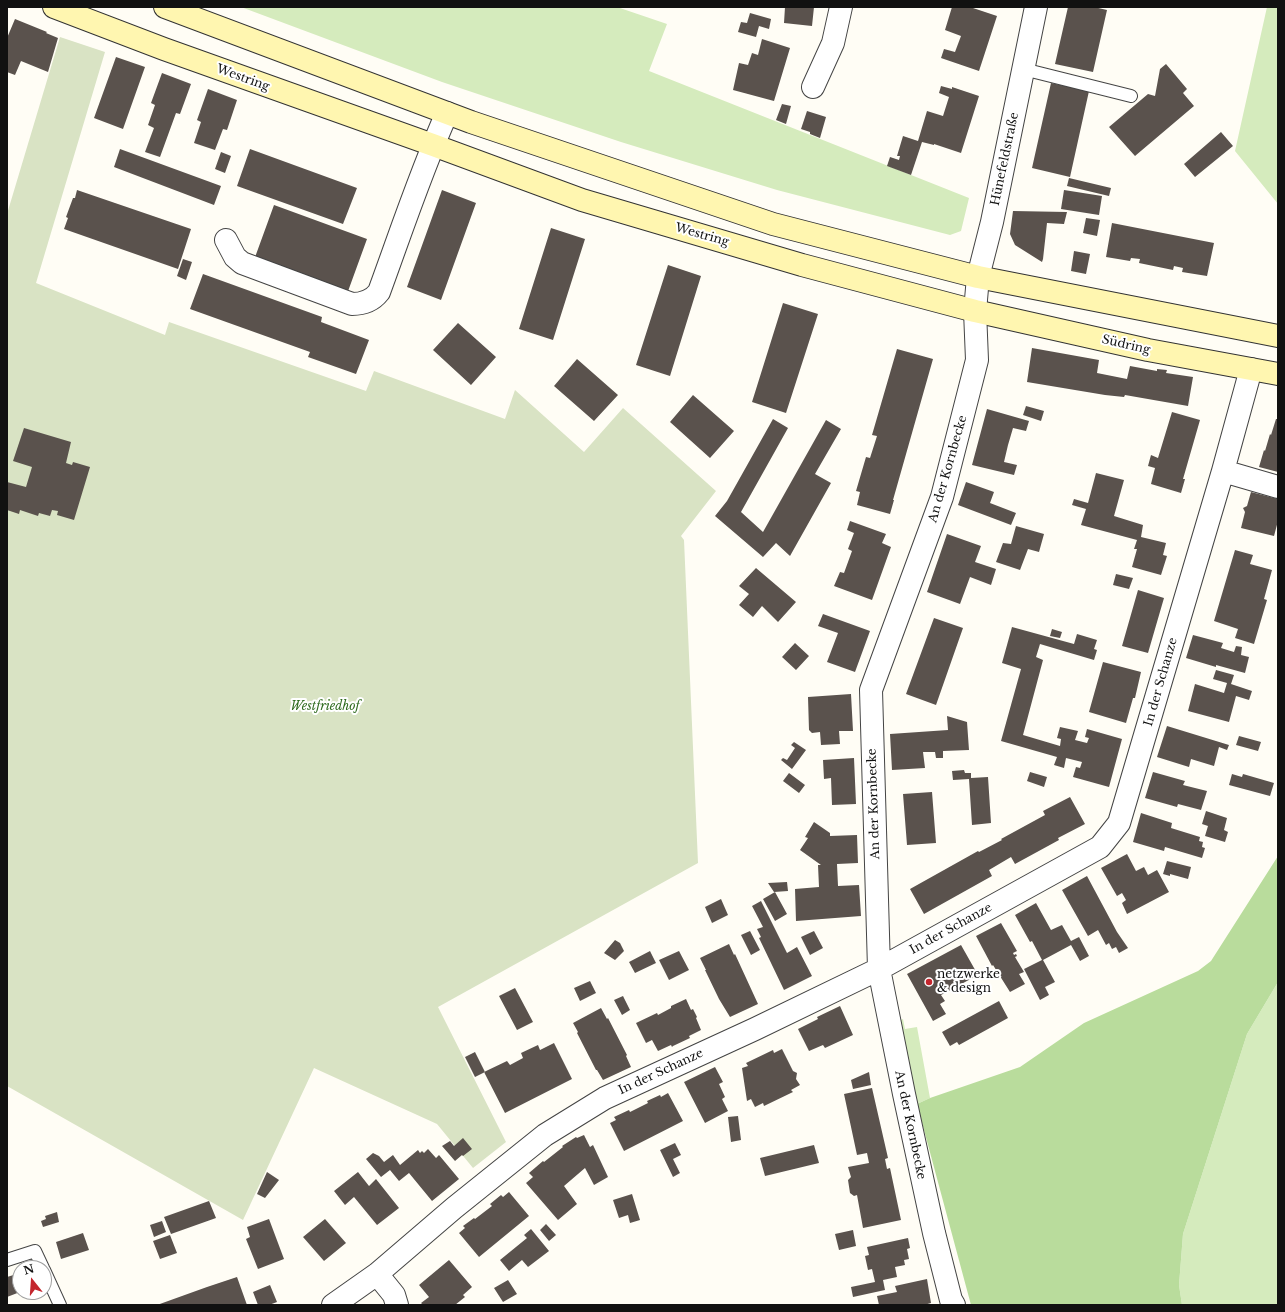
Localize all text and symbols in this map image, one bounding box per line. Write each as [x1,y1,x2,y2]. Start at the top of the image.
street label: Westring [215,62,271,94]
street label: Hünefeldstraße [988,111,1022,207]
street label: Westring [673,220,731,250]
street label: Südring [1100,332,1152,358]
street label: An der Kornbecke [926,414,970,524]
street label: In der Schanze [1141,636,1181,728]
park label: Westfriedhof [291,700,359,714]
street label: An der Kornbecke [865,748,883,860]
street label: In der Schanze [907,900,995,958]
place label: netzwerke & design [937,968,1000,996]
marker: netzwerke & design [924,977,934,987]
street label: In der Schanze [616,1046,706,1098]
street label: An der Kornbecke [891,1069,929,1181]
north arrow [12,1260,52,1300]
text: N [22,1261,36,1278]

